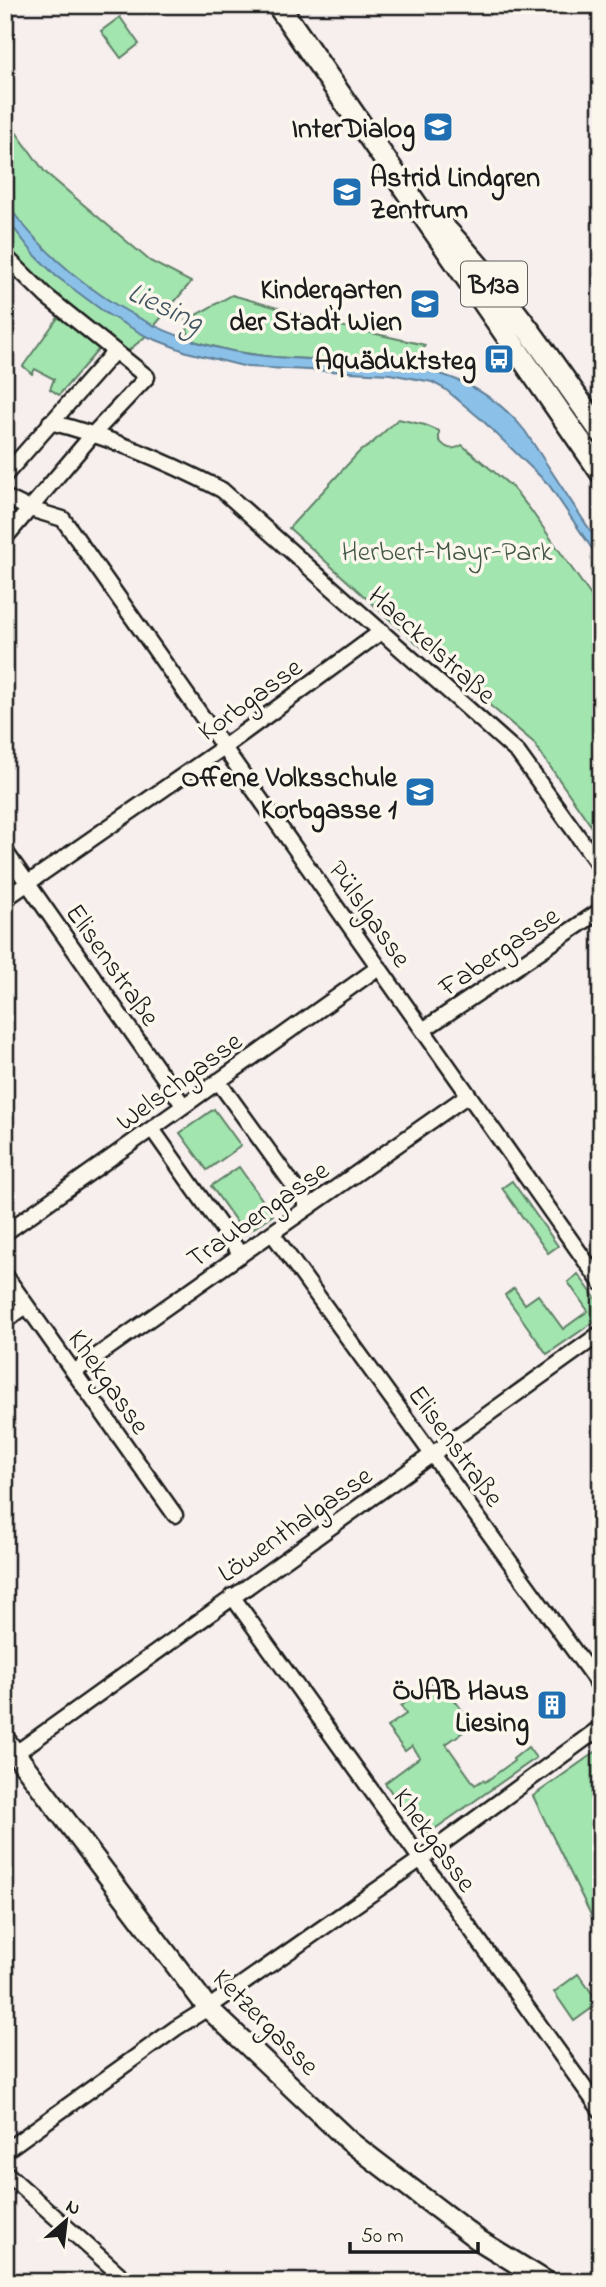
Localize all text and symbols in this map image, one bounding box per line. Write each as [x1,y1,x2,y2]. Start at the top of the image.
place label: InterDialog [291,110,415,152]
school or university icon: InterDialog [421,110,455,144]
place label: Astrid Lindgren Zentrum [370,159,540,232]
school or university icon: Astrid Lindgren Zentrum [330,175,364,209]
road number: B13a [461,262,527,306]
place label: Kindergarten der Stadt Wien [229,271,402,344]
water label: Liesing [120,272,210,346]
school or university icon: Kindergarten der Stadt Wien [408,287,442,321]
place label: Aquäduktsteg [315,342,476,384]
bus stop icon: Aquäduktsteg [482,342,516,376]
park label: Herbert-Mayr-Park [342,533,553,574]
street label: Haeckelstraße [357,578,504,716]
street label: Korbgasse [190,649,312,753]
place label: Offene Volksschule Korbgasse 1 [181,759,398,833]
school or university icon: Offene Volksschule Korbgasse 1 [403,775,437,809]
street label: Pülslgasse [316,853,420,977]
street label: Elisenstraße [54,896,169,1036]
street label: Fabergasse [430,897,569,1009]
street label: Welschgasse [108,1023,252,1143]
street label: Traubengasse [179,1151,339,1280]
street label: Khekgasse [56,1322,159,1444]
street label: Elisenstraße [396,1378,513,1517]
street label: Löwenthalgasse [210,1457,382,1595]
place label: ÖJAB Haus Liesing [392,1672,529,1746]
building icon: ÖJAB Haus Liesing [535,1688,569,1722]
street label: Khekgasse [381,1780,485,1902]
street label: Ketzergasse [201,1960,328,2087]
north arrow [32,2186,102,2256]
text: N [61,2193,85,2223]
scale bar [350,2210,478,2254]
text: 50 m [361,2222,404,2252]

